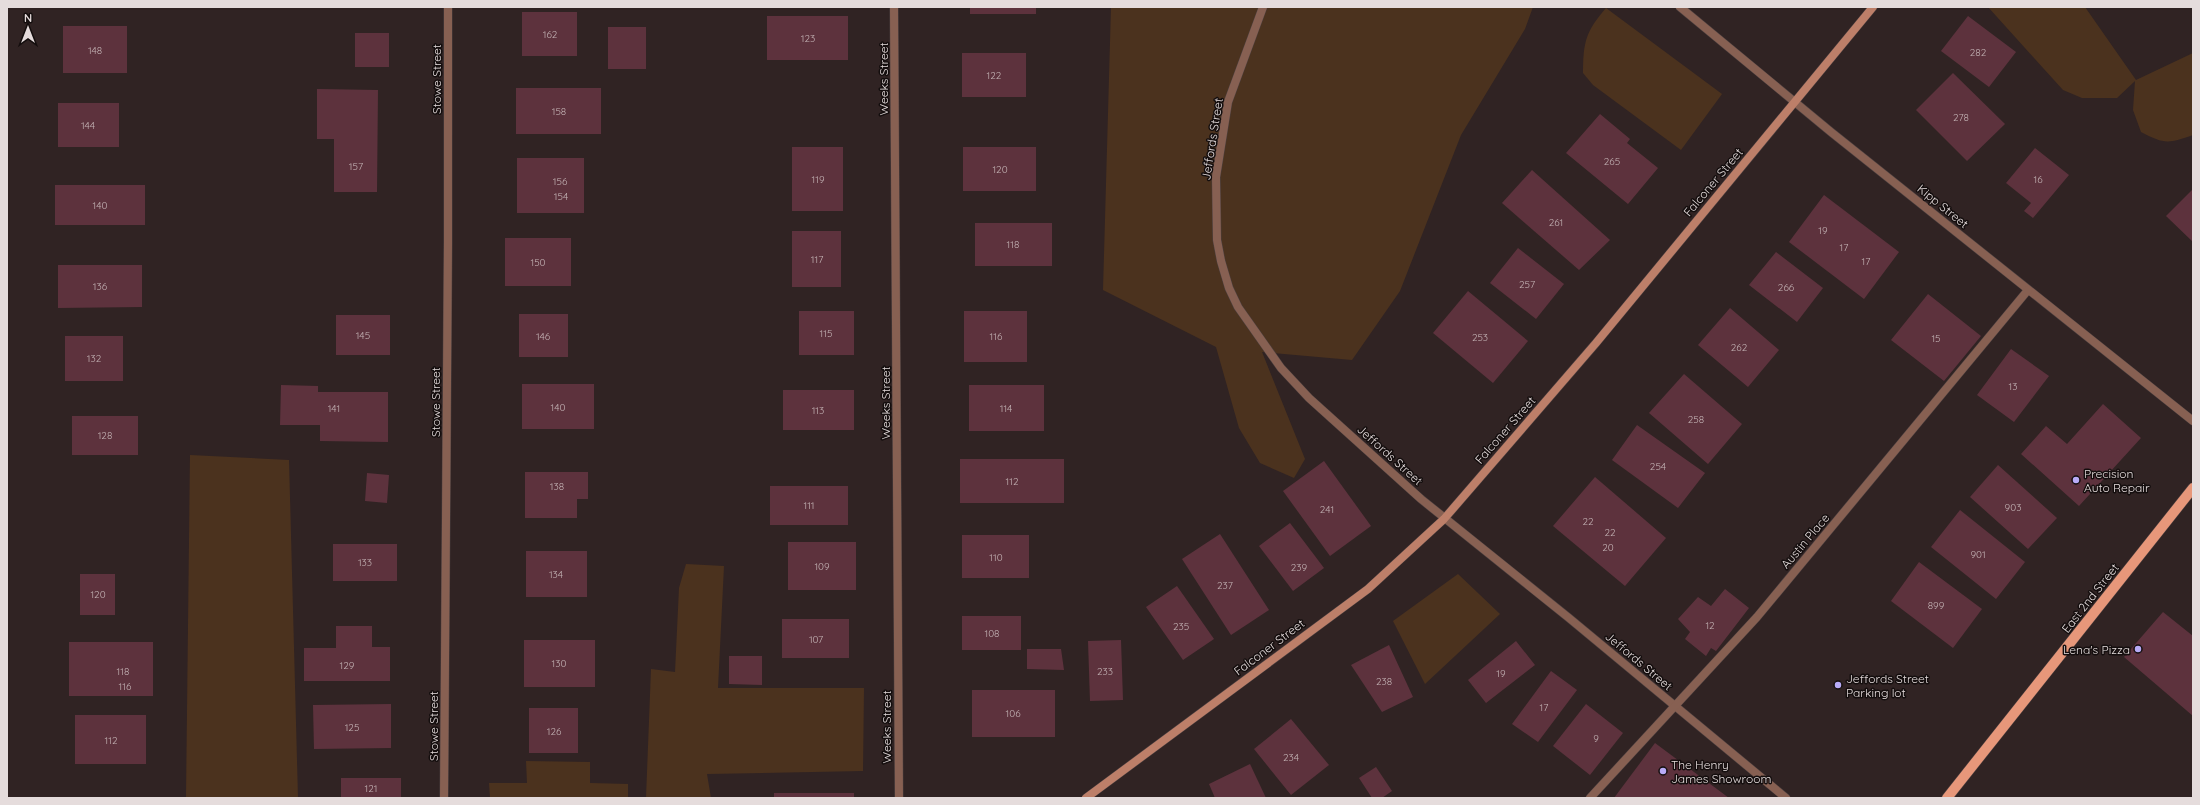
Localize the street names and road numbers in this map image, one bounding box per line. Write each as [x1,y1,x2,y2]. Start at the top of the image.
street label: Weeks Street [876,42,891,116]
street label: Stowe Street [429,44,444,114]
street label: Jeffords Street [1198,97,1226,181]
street label: Falconer Street [1680,145,1746,219]
street label: Kipp Street [1914,181,1972,231]
street label: Weeks Street [878,366,893,440]
street label: Stowe Street [428,367,443,437]
street label: Falconer Street [1472,393,1538,467]
street label: Jeffords Street [1354,422,1426,488]
street label: Austin Place [1778,510,1832,572]
street label: East 2nd Street [2058,560,2122,636]
street label: Falconer Street [1231,616,1307,678]
street label: Jeffords Street [1602,629,1676,693]
street label: Weeks Street [879,690,894,764]
street label: Stowe Street [426,691,441,761]

